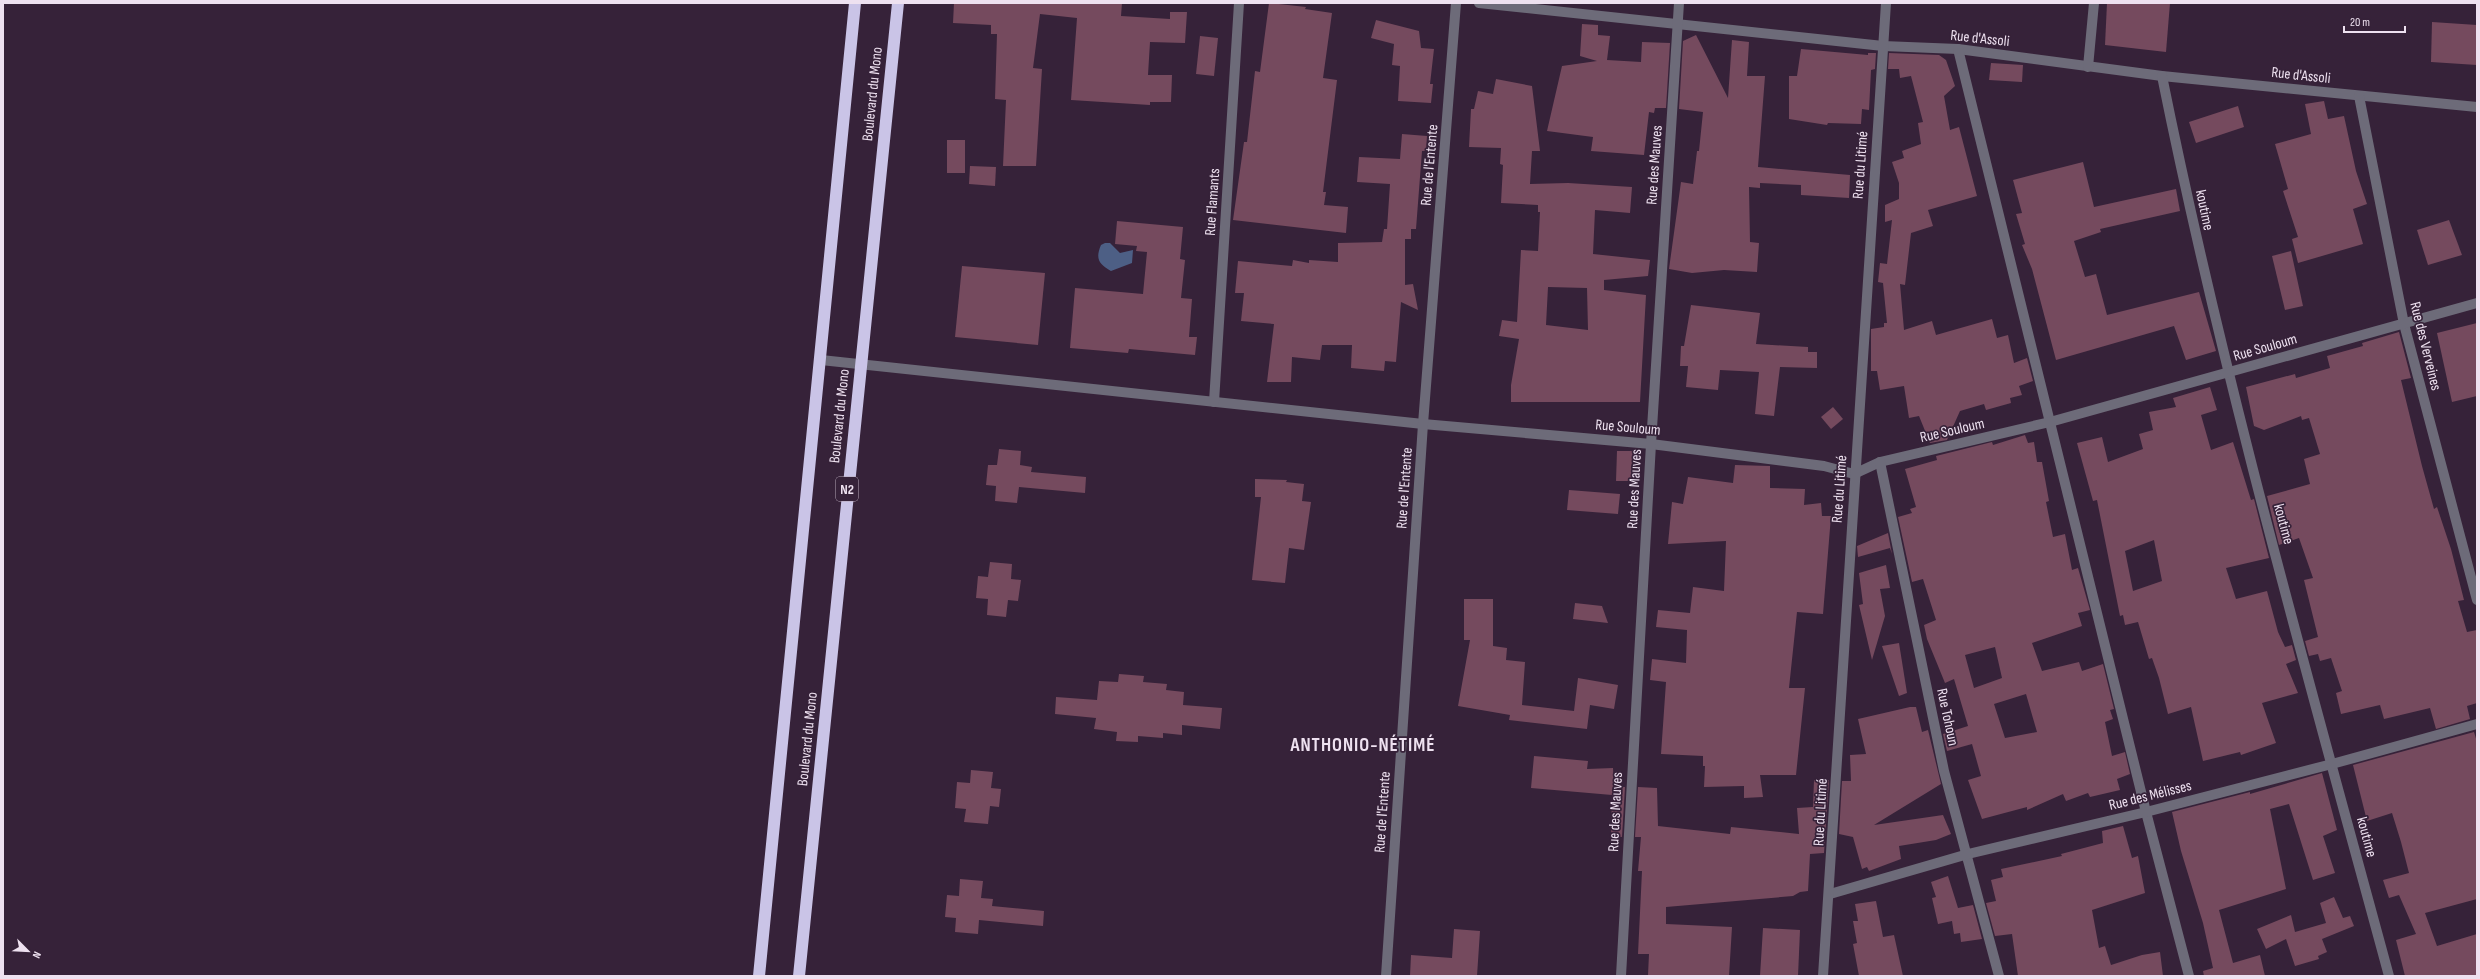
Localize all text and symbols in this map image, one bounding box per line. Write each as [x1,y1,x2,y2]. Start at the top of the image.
scale bar [2344,8,2405,34]
text: 20 m [2350,15,2370,30]
street label: Rue d'Assoli [1949,26,2011,51]
street label: Boulevard du Mono [858,46,887,142]
street label: Rue d'Assoli [2270,63,2332,88]
street label: Rue de l'Entente [1416,124,1443,207]
street label: Rue des Mauves [1642,125,1667,205]
street label: Rue du Litimé [1849,131,1872,200]
street label: Rue Flamants [1201,168,1224,236]
street label: koutime [2191,188,2218,232]
street label: Rue des Verveines [2405,300,2446,392]
street label: Rue Souloum [2231,329,2299,366]
street label: Boulevard du Mono [825,368,854,464]
street label: Rue Souloum [1918,414,1986,447]
street label: Rue Souloum [1595,415,1661,440]
street label: Rue de l'Entente [1392,447,1417,529]
street label: Rue des Mauves [1623,449,1646,529]
street label: Rue du Litimé [1828,455,1851,524]
road number: N2 [836,477,858,501]
street label: koutime [2269,502,2298,546]
street label: Rue Tohoun [1932,687,1963,748]
street label: Boulevard du Mono [793,691,822,787]
district label: ANTHONIO-NÉTIMÉ [1289,734,1436,757]
street label: Rue de l'Entente [1370,771,1395,853]
street label: Rue des Mauves [1604,772,1627,852]
street label: Rue des Mélisses [2107,776,2193,815]
street label: Rue du Litimé [1809,778,1832,846]
street label: koutime [2352,815,2381,859]
north arrow [8,931,48,971]
text: N [29,950,44,960]

